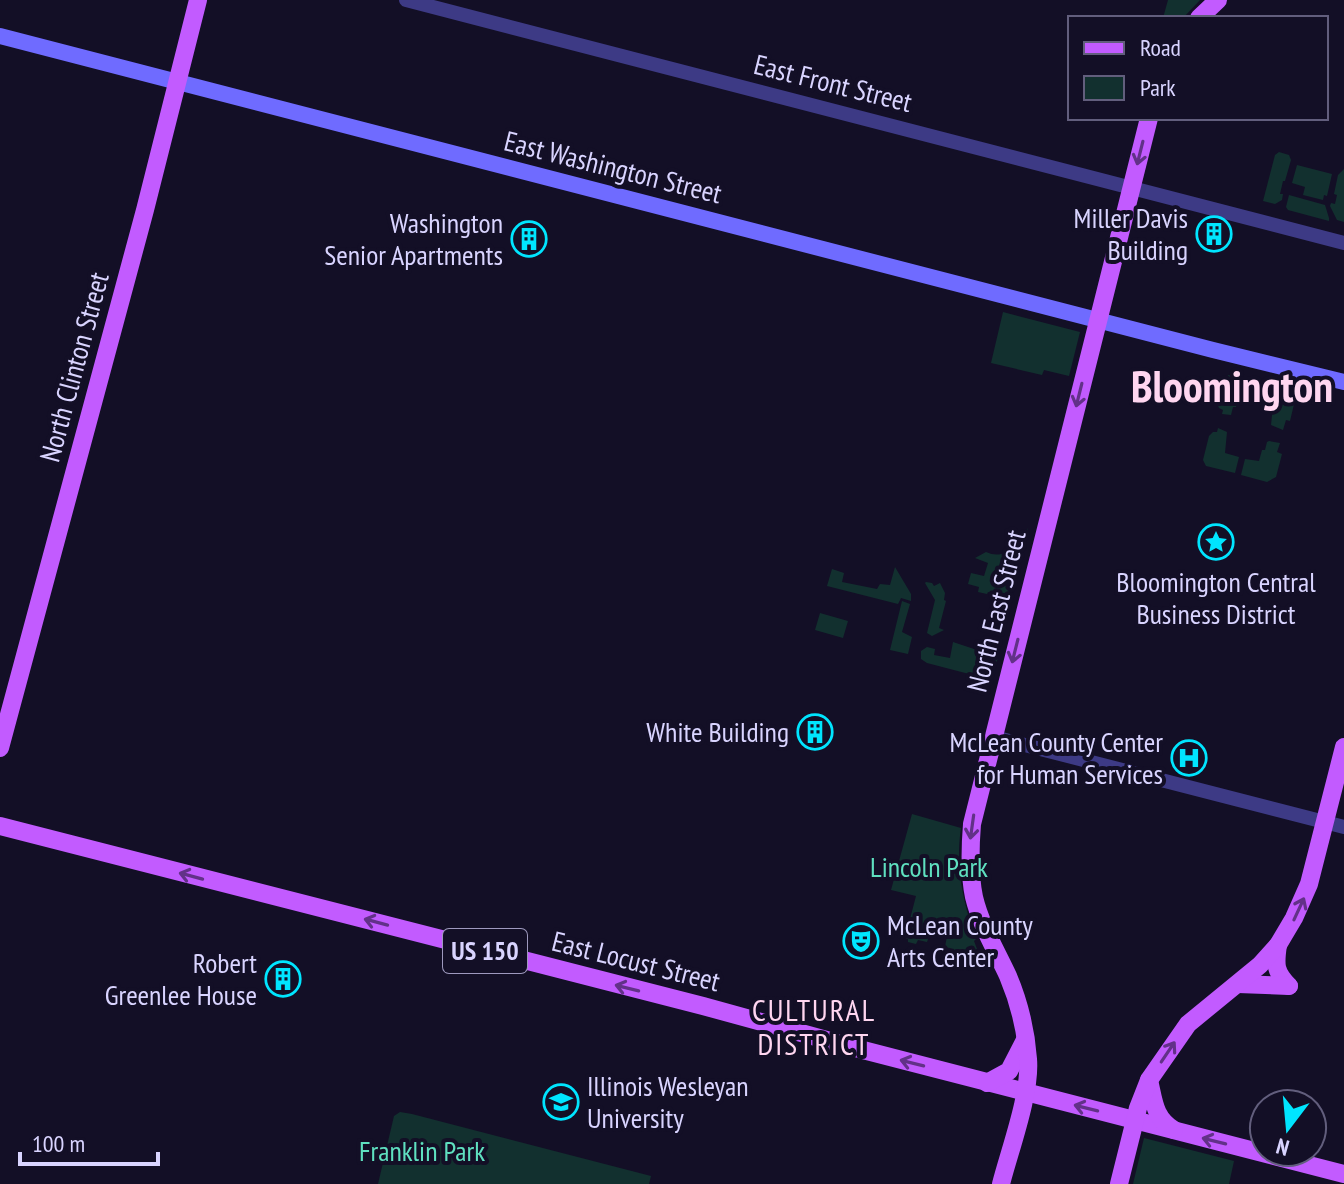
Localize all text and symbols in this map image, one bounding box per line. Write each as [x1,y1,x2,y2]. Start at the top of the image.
legend [1068,16,1328,120]
text: Road [1140,32,1181,63]
street label: East Front Street [750,45,916,120]
text: Park [1140,72,1176,103]
street label: East Washington Street [500,122,726,212]
one-way arrow [1131,139,1146,165]
place label: Miller Davis Building [1074,199,1188,268]
place label: Washington Senior Apartments [324,204,503,273]
building icon: Miller Davis Building [1195,215,1233,253]
building icon: Washington Senior Apartments [510,220,548,258]
street label: North Clinton Street [30,268,117,466]
district label: Bloomington [1131,357,1333,414]
one-way arrow [1070,381,1085,407]
place icon: Bloomington Central Business District [1197,523,1235,561]
street label: North East Street [958,526,1034,696]
place label: Bloomington Central Business District [1116,563,1316,632]
one-way arrow [1007,637,1022,663]
place label: White Building [646,713,789,750]
building icon: White Building [796,713,834,751]
place label: McLean County Center for Human Services [949,723,1163,792]
hospital icon: McLean County Center for Human Services [1170,739,1208,777]
one-way arrow [964,814,979,839]
park label: Lincoln Park [870,848,988,885]
one-way arrow [179,867,204,882]
one-way arrow [1292,897,1307,921]
place label: McLean County Arts Center [887,906,1033,975]
one-way arrow [363,913,389,928]
street label: East Locust Street [548,922,724,999]
theatre icon: McLean County Arts Center [842,922,880,960]
road number: US 150 [443,929,527,973]
place label: Robert Greenlee House [105,944,257,1013]
building icon: Robert Greenlee House [264,960,302,998]
one-way arrow [615,979,641,994]
district label: CULTURAL DISTRICT [752,990,876,1063]
one-way arrow [1160,1041,1176,1064]
one-way arrow [899,1055,925,1070]
place label: Illinois Wesleyan University [587,1067,749,1136]
school or university icon: Illinois Wesleyan University [542,1083,580,1121]
north arrow [1248,1088,1328,1168]
one-way arrow [1074,1100,1100,1115]
scale bar [20,1116,158,1166]
text: 100 m [32,1128,85,1159]
park label: Franklin Park [359,1132,485,1169]
one-way arrow [1202,1132,1228,1147]
text: N [1273,1132,1292,1162]

